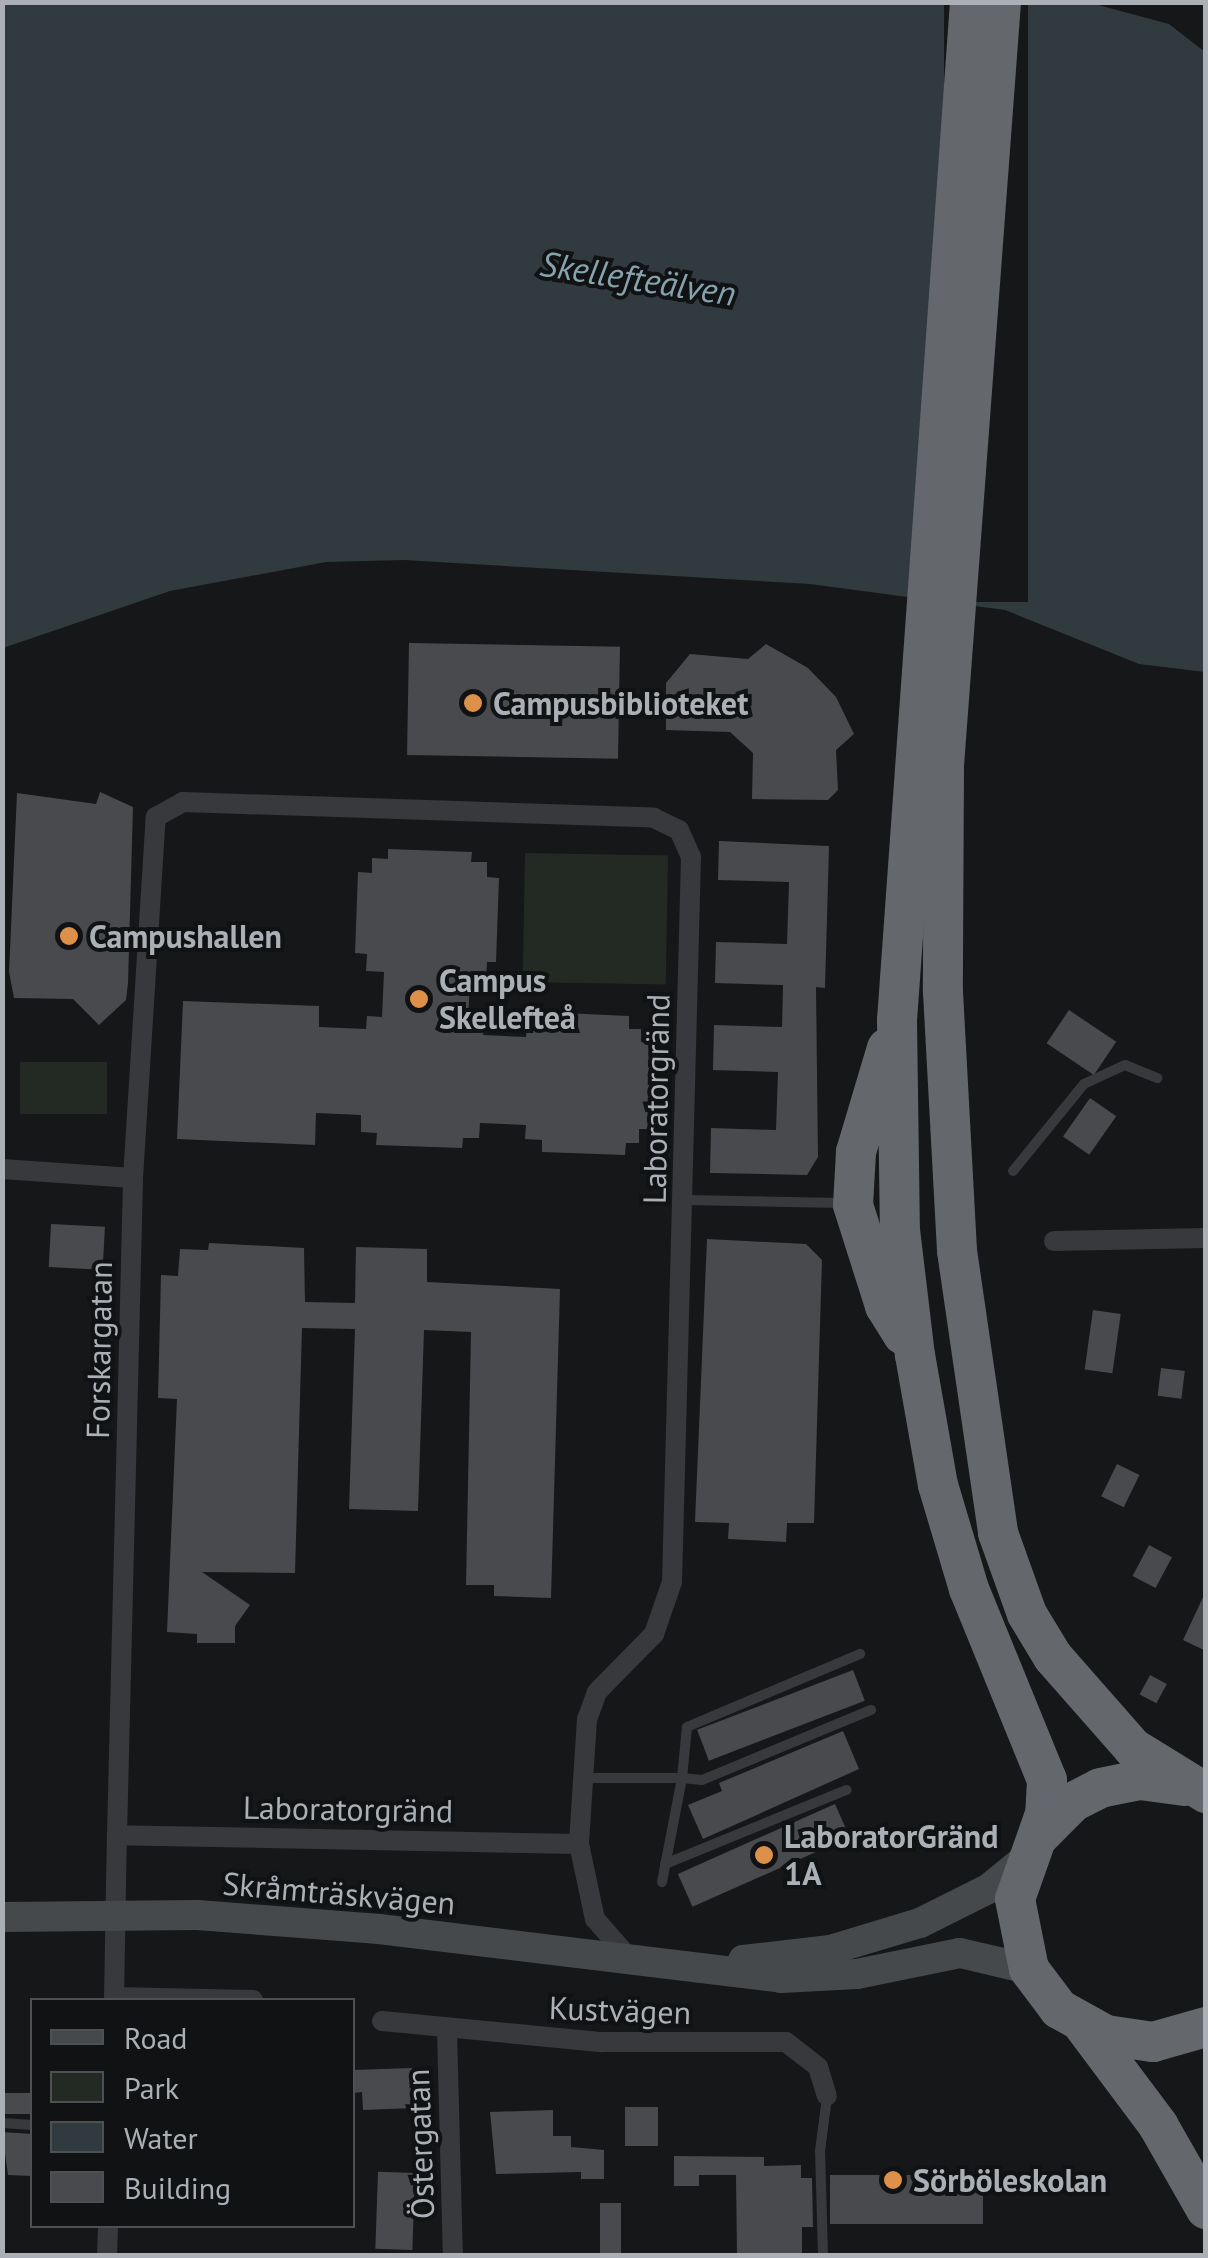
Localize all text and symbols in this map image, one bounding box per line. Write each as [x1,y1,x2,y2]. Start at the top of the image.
water label: Skellefteälven [537,242,739,314]
place label: Campusbiblioteket [493,684,748,722]
marker: Campusbiblioteket [462,692,484,714]
place label: Campushallen [89,917,282,955]
marker: Campushallen [58,925,80,947]
place label: Campus Skellefteå [439,962,576,1037]
marker: Campus Skellefteå [408,988,430,1010]
street label: Laboratorgränd [635,994,677,1204]
street label: Forskargatan [78,1261,120,1439]
street label: Laboratorgränd [243,1788,453,1830]
place label: LaboratorGränd 1A [784,1818,998,1893]
marker: LaboratorGränd 1A [753,1844,775,1866]
street label: Skråmträskvägen [221,1864,457,1922]
street label: Kustvägen [548,1988,692,2032]
legend [30,1998,355,2228]
text: Road [124,2018,188,2057]
text: Park [124,2068,179,2107]
street label: Östergatan [398,2068,442,2220]
text: Water [124,2118,198,2157]
place label: Sörböleskolan [913,2161,1107,2199]
text: Building [124,2168,231,2207]
marker: Sörböleskolan [882,2169,904,2191]

